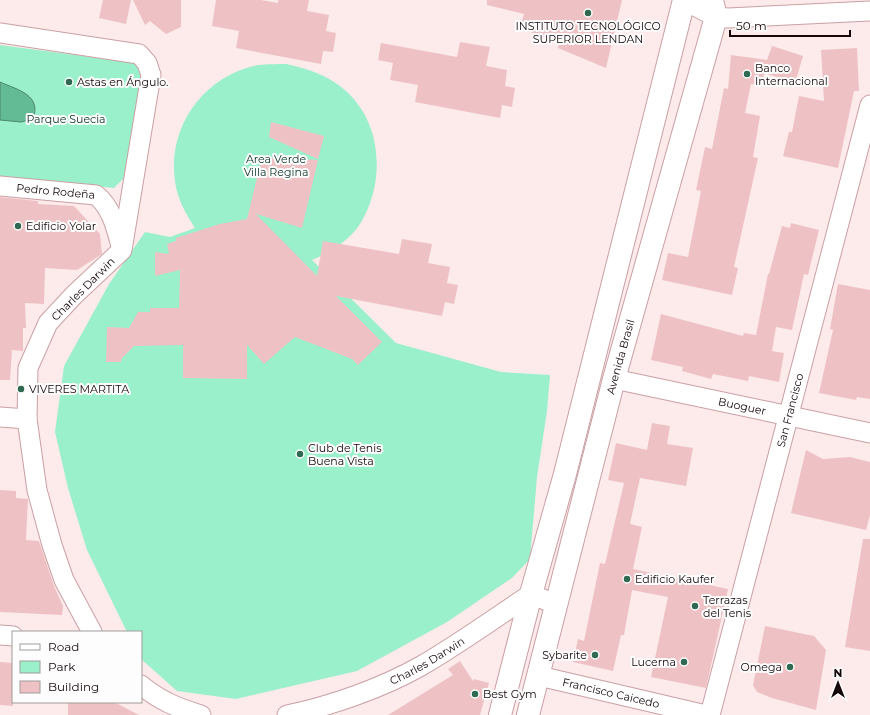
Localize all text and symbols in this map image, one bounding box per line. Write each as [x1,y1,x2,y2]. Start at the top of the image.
marker: INSTITUTO TECNOLÓGICO SUPERIOR LENDAN [583,8,593,18]
scale bar [730,12,850,38]
text: 50 m [736,18,767,33]
place label: INSTITUTO TECNOLÓGICO SUPERIOR LENDAN [515,19,661,46]
place label: Banco Internacional [755,61,828,88]
marker: Banco Internacional [742,69,752,79]
place label: Astas en Ángulo. [77,75,168,89]
marker: Astas en Ángulo. [64,77,74,87]
park label: Parque Suecia [26,112,106,126]
park label: Area Verde Villa Regina [244,152,308,179]
street label: Pedro Rodeña [16,181,96,202]
place label: Edificio Yolar [26,219,96,233]
marker: Edificio Yolar [13,221,23,231]
street label: Charles Darwin [48,254,118,324]
street label: Avenida Brasil [603,318,638,396]
street label: San Francisco [774,372,806,449]
place label: VIVERES MARTITA [29,382,129,396]
marker: VIVERES MARTITA [16,384,26,394]
street label: Buoguer [717,394,767,418]
place label: Club de Tenis Buena Vista [308,441,382,468]
marker: Club de Tenis Buena Vista [295,449,305,459]
place label: Edificio Kaufer [635,572,714,586]
marker: Edificio Kaufer [622,574,632,584]
place label: Terrazas del Tenis [703,593,752,620]
marker: Terrazas del Tenis [690,601,700,611]
legend [12,631,142,703]
street label: Charles Darwin [387,634,467,688]
text: Road [48,639,79,654]
place label: Sybarite [542,648,587,662]
marker: Sybarite [590,650,600,660]
place label: Lucerna [631,655,676,669]
marker: Lucerna [679,657,689,667]
text: Park [48,659,76,674]
place label: Omega [740,660,782,674]
marker: Omega [785,662,795,672]
north arrow [818,663,858,703]
text: N [834,666,842,680]
street label: Francisco Caicedo [561,675,661,711]
text: Building [48,679,99,694]
place label: Best Gym [483,687,537,701]
marker: Best Gym [470,689,480,699]

